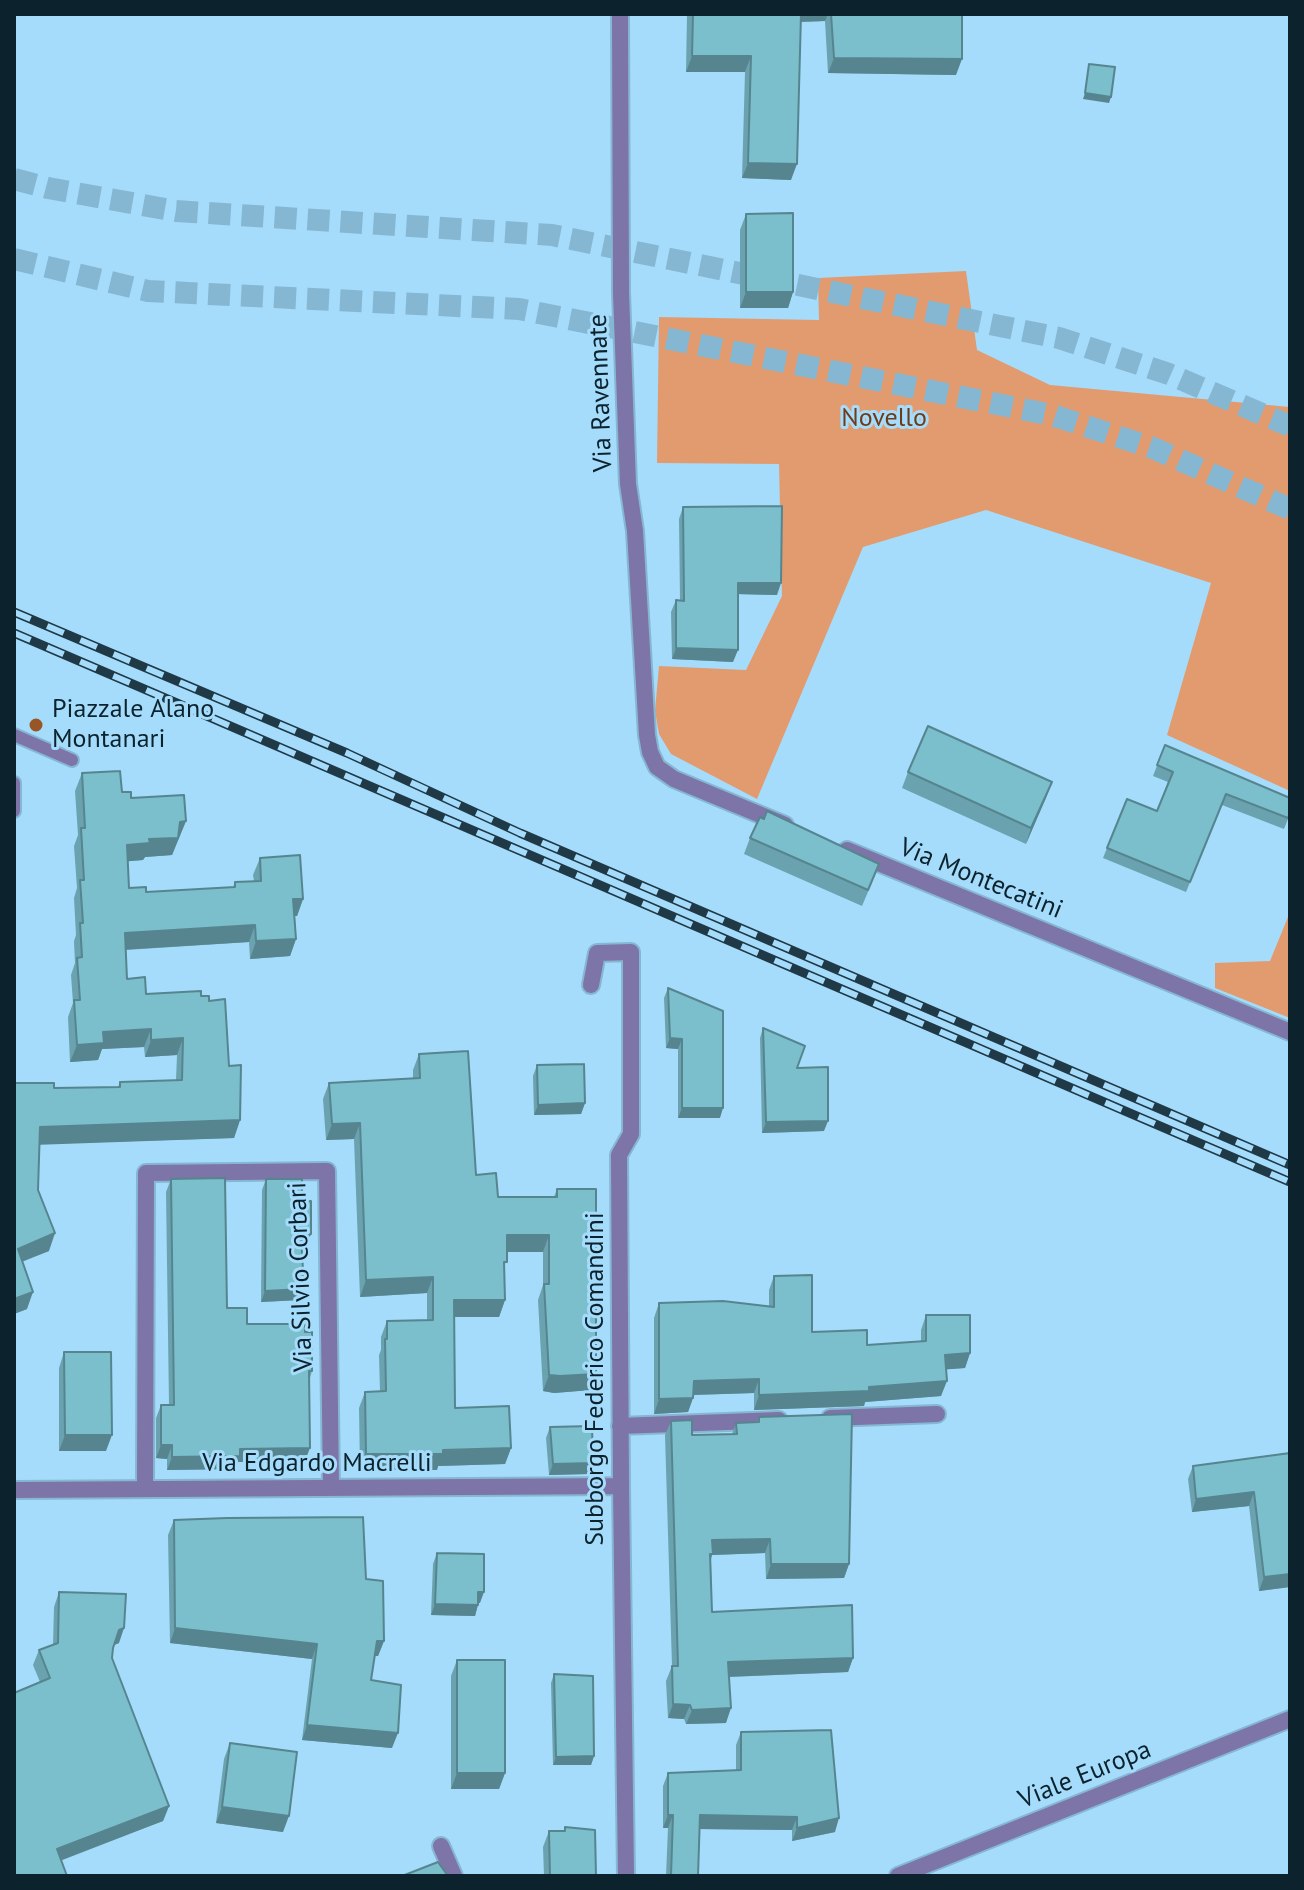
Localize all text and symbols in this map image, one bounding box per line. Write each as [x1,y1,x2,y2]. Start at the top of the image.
street label: Via Ravennate [583,313,619,473]
park label: Novello [841,403,927,435]
place label: Piazzale Alano Montanari [52,694,214,756]
marker: Piazzale Alano Montanari [27,716,45,734]
street label: Via Montecatini [895,832,1067,926]
street label: Via Silvio Corbari [282,1182,320,1372]
street label: Subborgo Federico Comandini [580,1212,612,1546]
street label: Via Edgardo Macrelli [202,1448,432,1480]
street label: Viale Europa [1014,1734,1156,1816]

